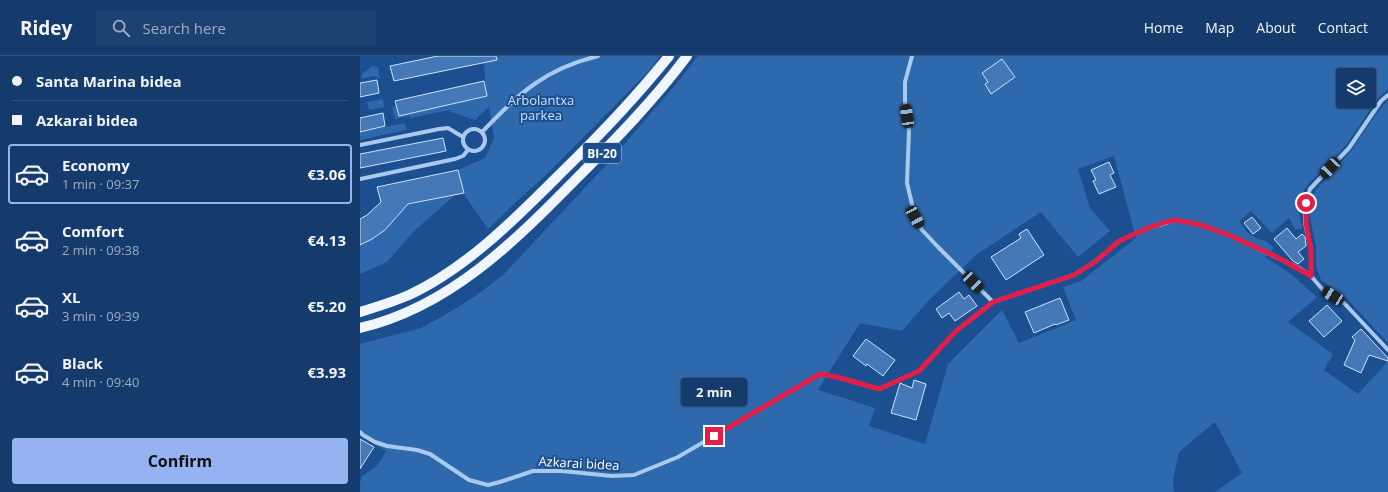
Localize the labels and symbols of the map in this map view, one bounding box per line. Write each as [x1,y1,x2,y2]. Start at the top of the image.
park label: Arbolantxa parkea [508,91,574,124]
car [899,103,915,129]
road number: BI-20 [583,143,621,163]
car [1317,155,1343,181]
route start [1297,194,1315,212]
car [904,204,926,230]
car [960,269,986,295]
car [1320,285,1346,307]
callout: 2 min [681,378,747,406]
route end [705,427,723,445]
street label: Azkarai bidea [538,452,620,474]

